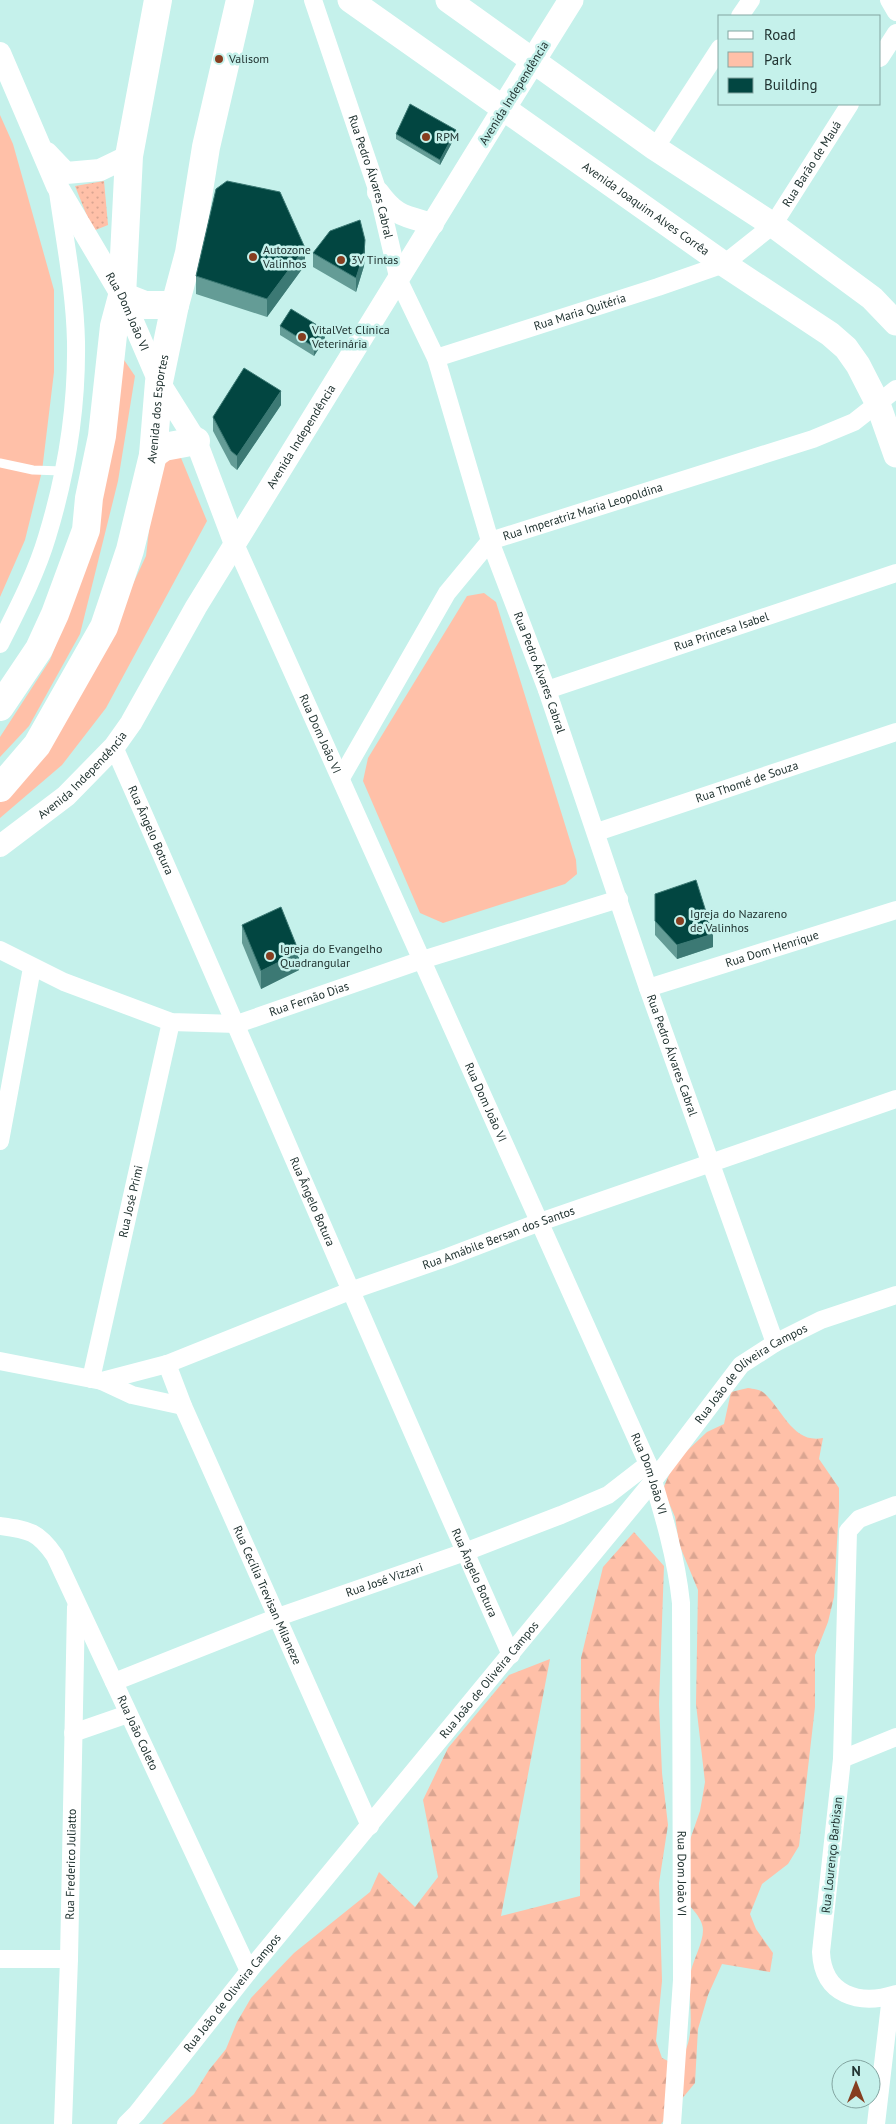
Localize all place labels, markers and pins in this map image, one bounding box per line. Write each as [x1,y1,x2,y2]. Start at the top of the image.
place label: Valisom [228,51,269,66]
marker: Valisom [213,53,225,65]
place label: RPM [436,129,459,144]
marker: RPM [420,131,432,143]
place label: Autozone Valinhos [262,242,311,271]
marker: Autozone Valinhos [247,251,259,263]
place label: 3V Tintas [351,252,398,267]
marker: 3V Tintas [335,254,347,266]
place label: VitalVet Clínica Veterinária [311,322,390,351]
marker: VitalVet Clínica Veterinária [296,331,308,343]
place label: Igreja do Nazareno de Valinhos [690,906,787,935]
marker: Igreja do Nazareno de Valinhos [674,915,686,927]
place label: Igreja do Evangelho Quadrangular [280,941,382,970]
marker: Igreja do Evangelho Quadrangular [264,950,276,962]

